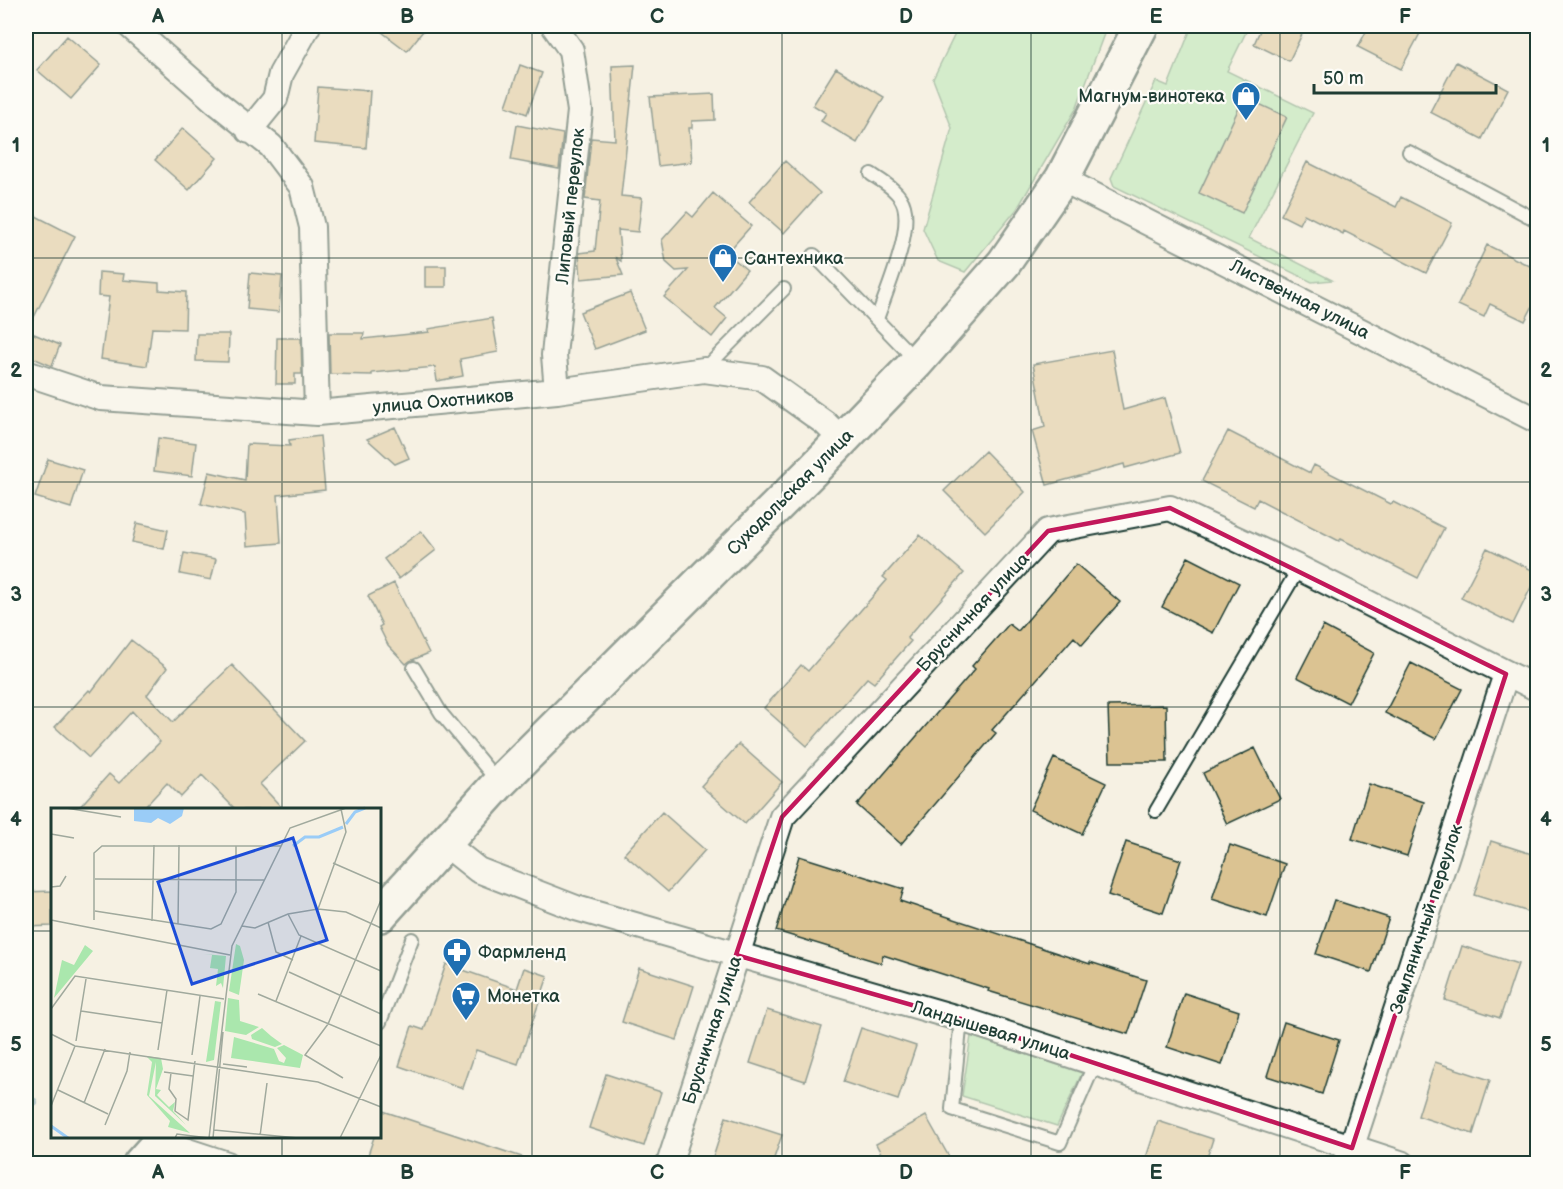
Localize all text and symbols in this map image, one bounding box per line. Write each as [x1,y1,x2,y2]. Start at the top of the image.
text: A [151,5,165,29]
text: B [400,5,414,29]
text: C [650,5,664,29]
text: D [899,5,913,29]
text: E [1150,5,1163,29]
text: F [1399,5,1411,29]
scale bar [1314,57,1496,95]
text: 50 m [1323,68,1364,89]
shop icon: Магнум-винотека [1230,80,1262,122]
place label: Магнум-винотека [1078,86,1225,107]
street label: Липовый переулок [552,127,589,286]
text: 1 [12,134,20,158]
text: 1 [1542,134,1550,158]
shop icon: Сантехника [707,242,739,284]
place label: Сантехника [744,248,844,269]
street label: Лиственная улица [1226,255,1373,344]
text: 2 [10,359,22,383]
text: 2 [1540,359,1552,383]
street label: улица Охотников [372,385,515,418]
street label: Суходольская улица [723,425,858,560]
street label: Брусничная улица [913,548,1034,676]
text: 3 [10,583,22,607]
text: 3 [1540,583,1552,607]
text: 4 [10,808,22,832]
inset map [51,808,381,1138]
text: 4 [1540,808,1552,832]
street label: Земляничный переулок [1386,821,1467,1017]
pharmacy icon: Фармленд [441,936,473,978]
place label: Фармленд [478,942,566,963]
street label: Брусничная улица [679,953,746,1107]
supermarket icon: Монетка [450,980,482,1022]
place label: Монетка [487,986,560,1007]
street label: Ландышевая улица [908,996,1073,1065]
text: 5 [10,1033,22,1057]
text: 5 [1540,1033,1552,1057]
text: A [151,1161,165,1185]
text: B [400,1161,414,1185]
text: C [650,1161,664,1185]
text: D [899,1161,913,1185]
text: E [1150,1161,1163,1185]
text: F [1399,1161,1411,1185]

